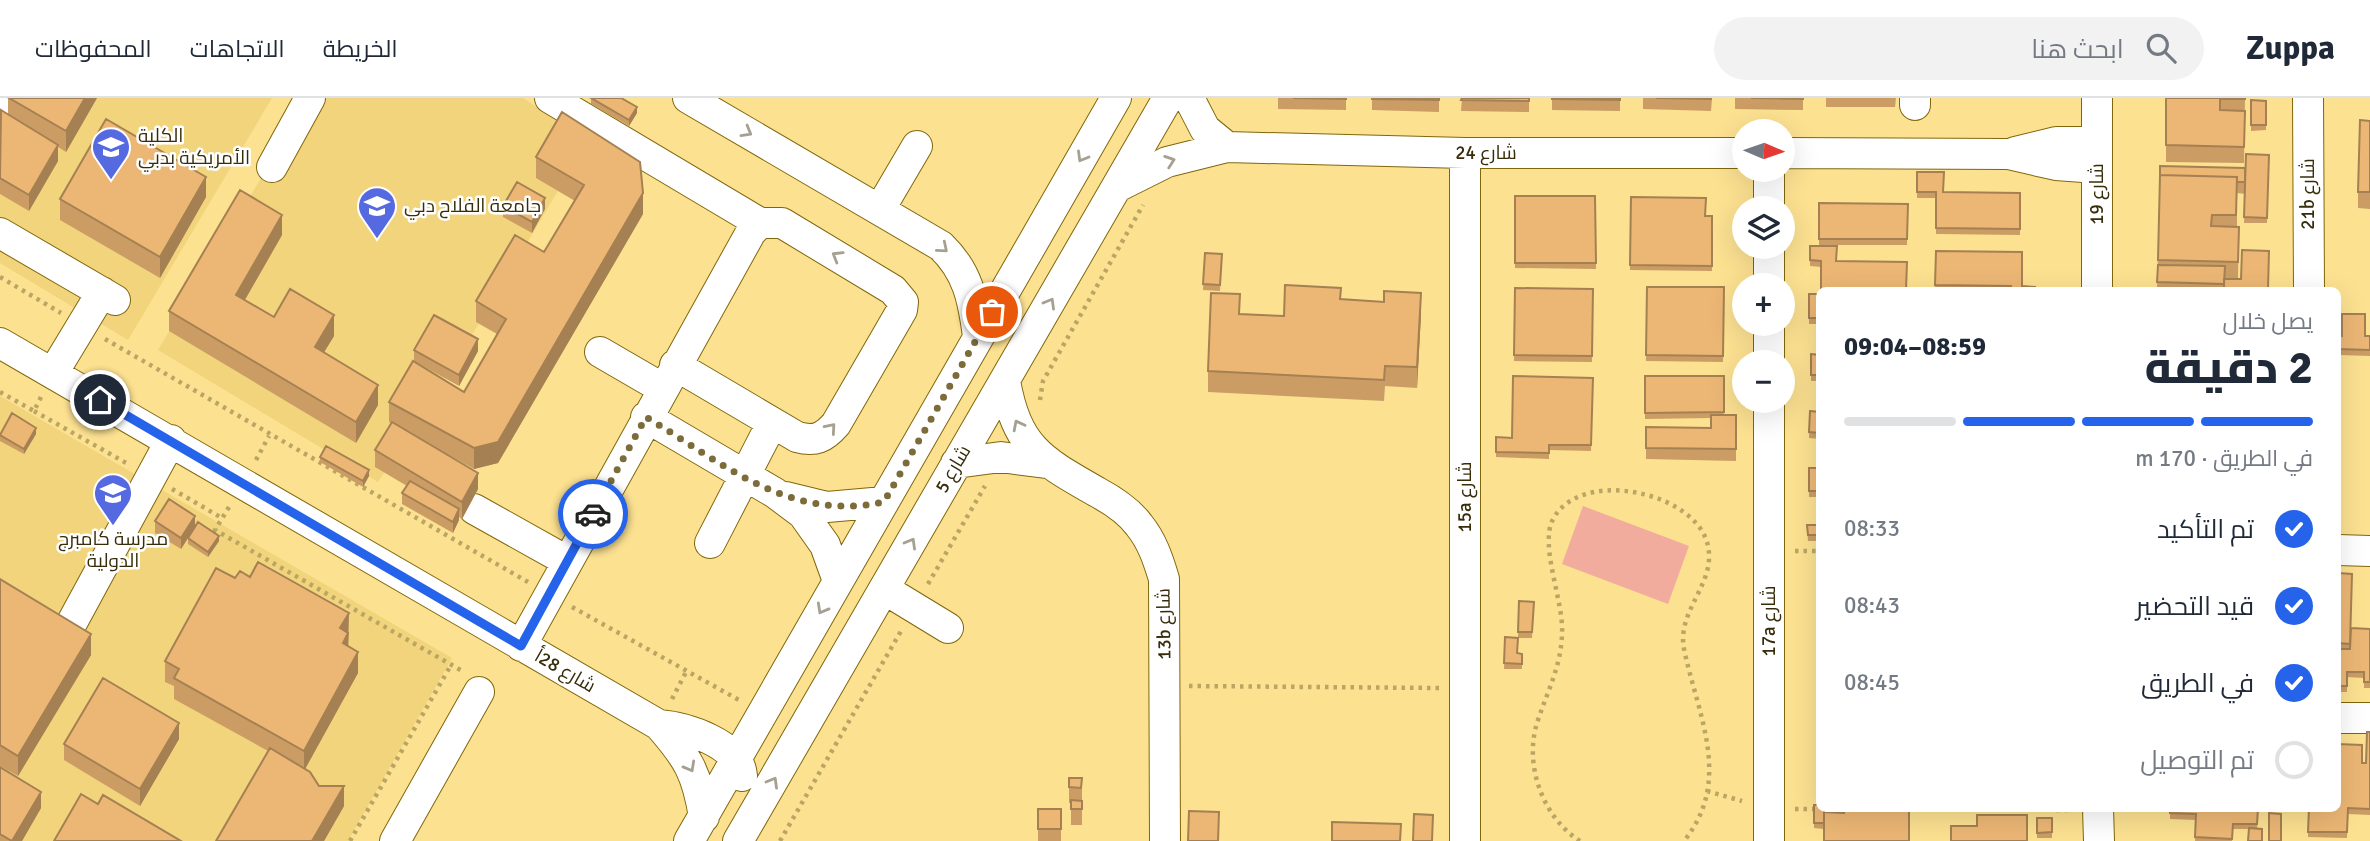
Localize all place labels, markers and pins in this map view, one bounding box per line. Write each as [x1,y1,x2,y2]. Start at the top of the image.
place label: الكلية الأمريكية بدبي [138,124,250,172]
school or university icon: الكلية الأمريكية بدبي [90,126,132,181]
school or university icon: جامعة الفلاح دبي [356,185,398,240]
place label: جامعة الفلاح دبي [404,194,541,220]
pin [962,282,1022,342]
pin [70,370,130,430]
school or university icon: مدرسة كامبرج الدولية [92,472,134,527]
place label: مدرسة كامبرج الدولية [58,527,168,573]

